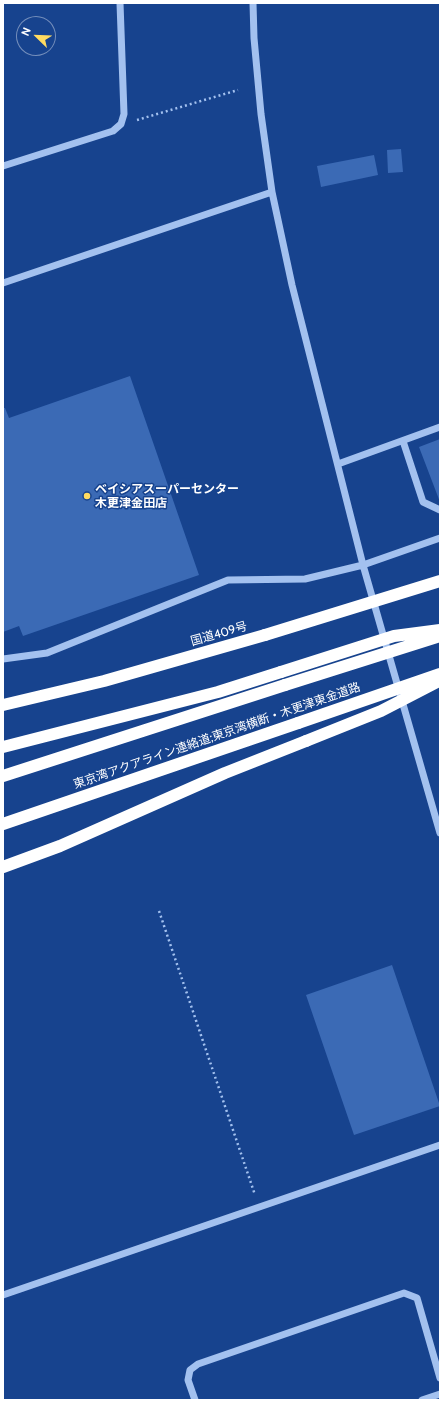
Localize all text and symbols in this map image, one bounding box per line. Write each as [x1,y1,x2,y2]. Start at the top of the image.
north arrow [16,16,56,56]
text: N [18,25,34,38]
place label: ベイシアスーパーセンター 木更津金田店 [95,482,239,510]
marker: ベイシアスーパーセンター 木更津金田店 [82,491,92,501]
street label: 国道409号 [189,619,249,649]
street label: 東京湾アクアライン連絡道;東京湾横断・木更津東金道路 [72,680,362,792]

